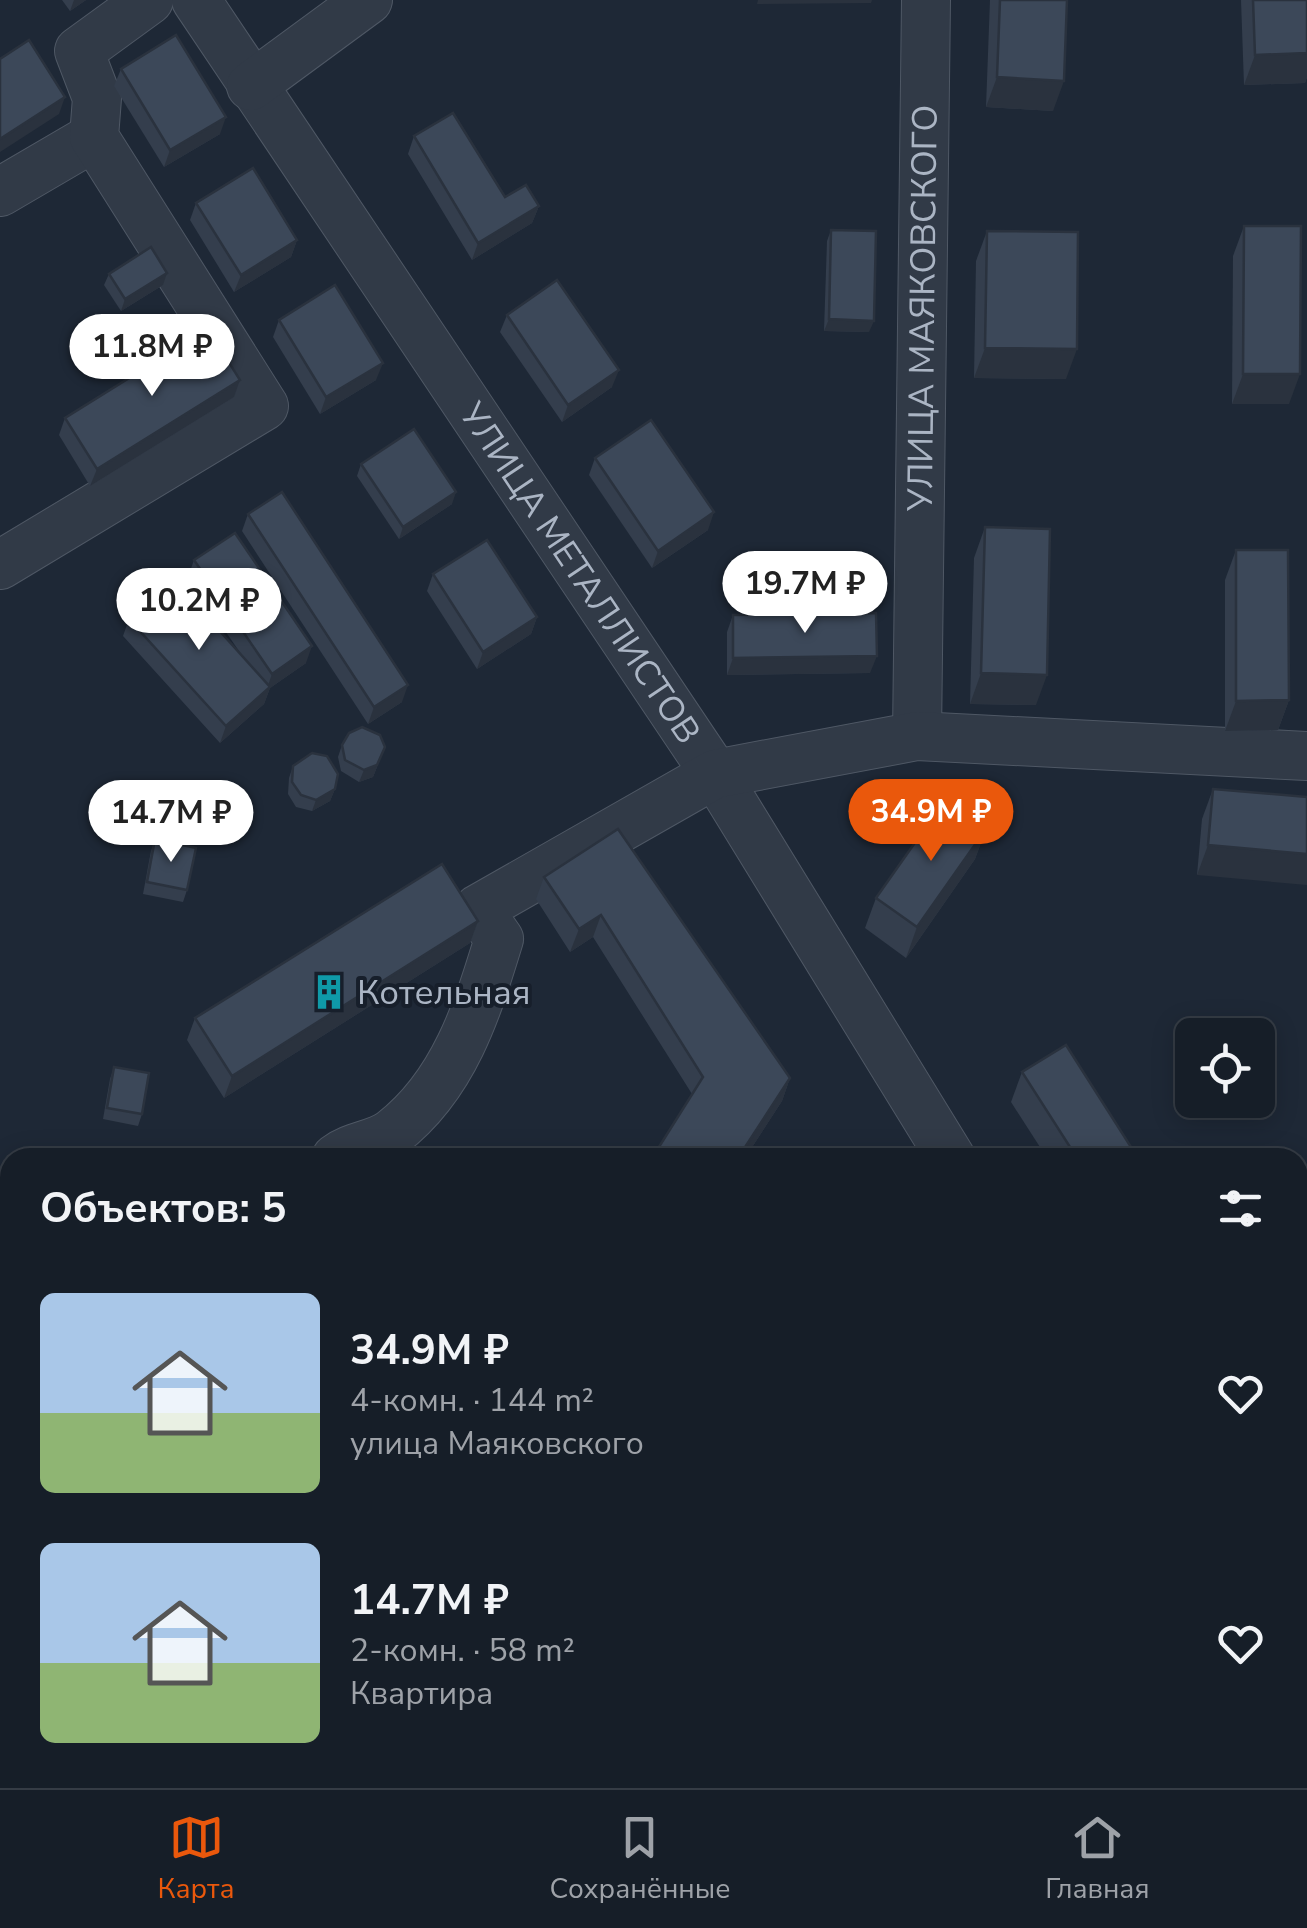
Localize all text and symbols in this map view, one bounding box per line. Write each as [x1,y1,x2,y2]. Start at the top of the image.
street label: УЛИЦА МАЯКОВСКОГО [896,105,948,512]
pin: 11.8M ₽ [60,314,244,399]
text: 11.8M ₽ [91,325,213,368]
street label: УЛИЦА МЕТАЛЛИСТОВ [448,393,712,753]
pin: 19.7M ₽ [713,551,897,636]
text: 19.7M ₽ [744,562,866,605]
pin: 10.2M ₽ [107,568,291,653]
text: 10.2M ₽ [138,579,260,622]
pin: 34.9M ₽ [839,779,1023,864]
pin: 14.7M ₽ [79,780,263,865]
text: 34.9M ₽ [870,790,992,833]
text: 14.7M ₽ [110,791,232,834]
place label: Котельная [357,969,531,1016]
building icon: Котельная [310,973,348,1011]
map controls [1175,1018,1275,1118]
button: locate [1175,1018,1275,1118]
text: Объектов: 5 [40,1180,286,1237]
icon: filters [1213,1181,1268,1236]
text: 34.9M ₽ [350,1322,509,1379]
icon: home [120,1333,240,1453]
icon: heart [1213,1366,1268,1421]
text: 4-комн. · 144 m² [350,1379,594,1422]
text: улица Маяковского [350,1422,644,1465]
text: 14.7M ₽ [350,1572,509,1629]
icon: home [120,1583,240,1703]
icon: heart [1213,1616,1268,1671]
text: 2-комн. · 58 m² [350,1629,575,1672]
text: Квартира [350,1672,493,1715]
tab: Карта [157,1810,235,1908]
tab: Сохранённые [549,1810,730,1908]
tab: Главная [1045,1810,1150,1908]

